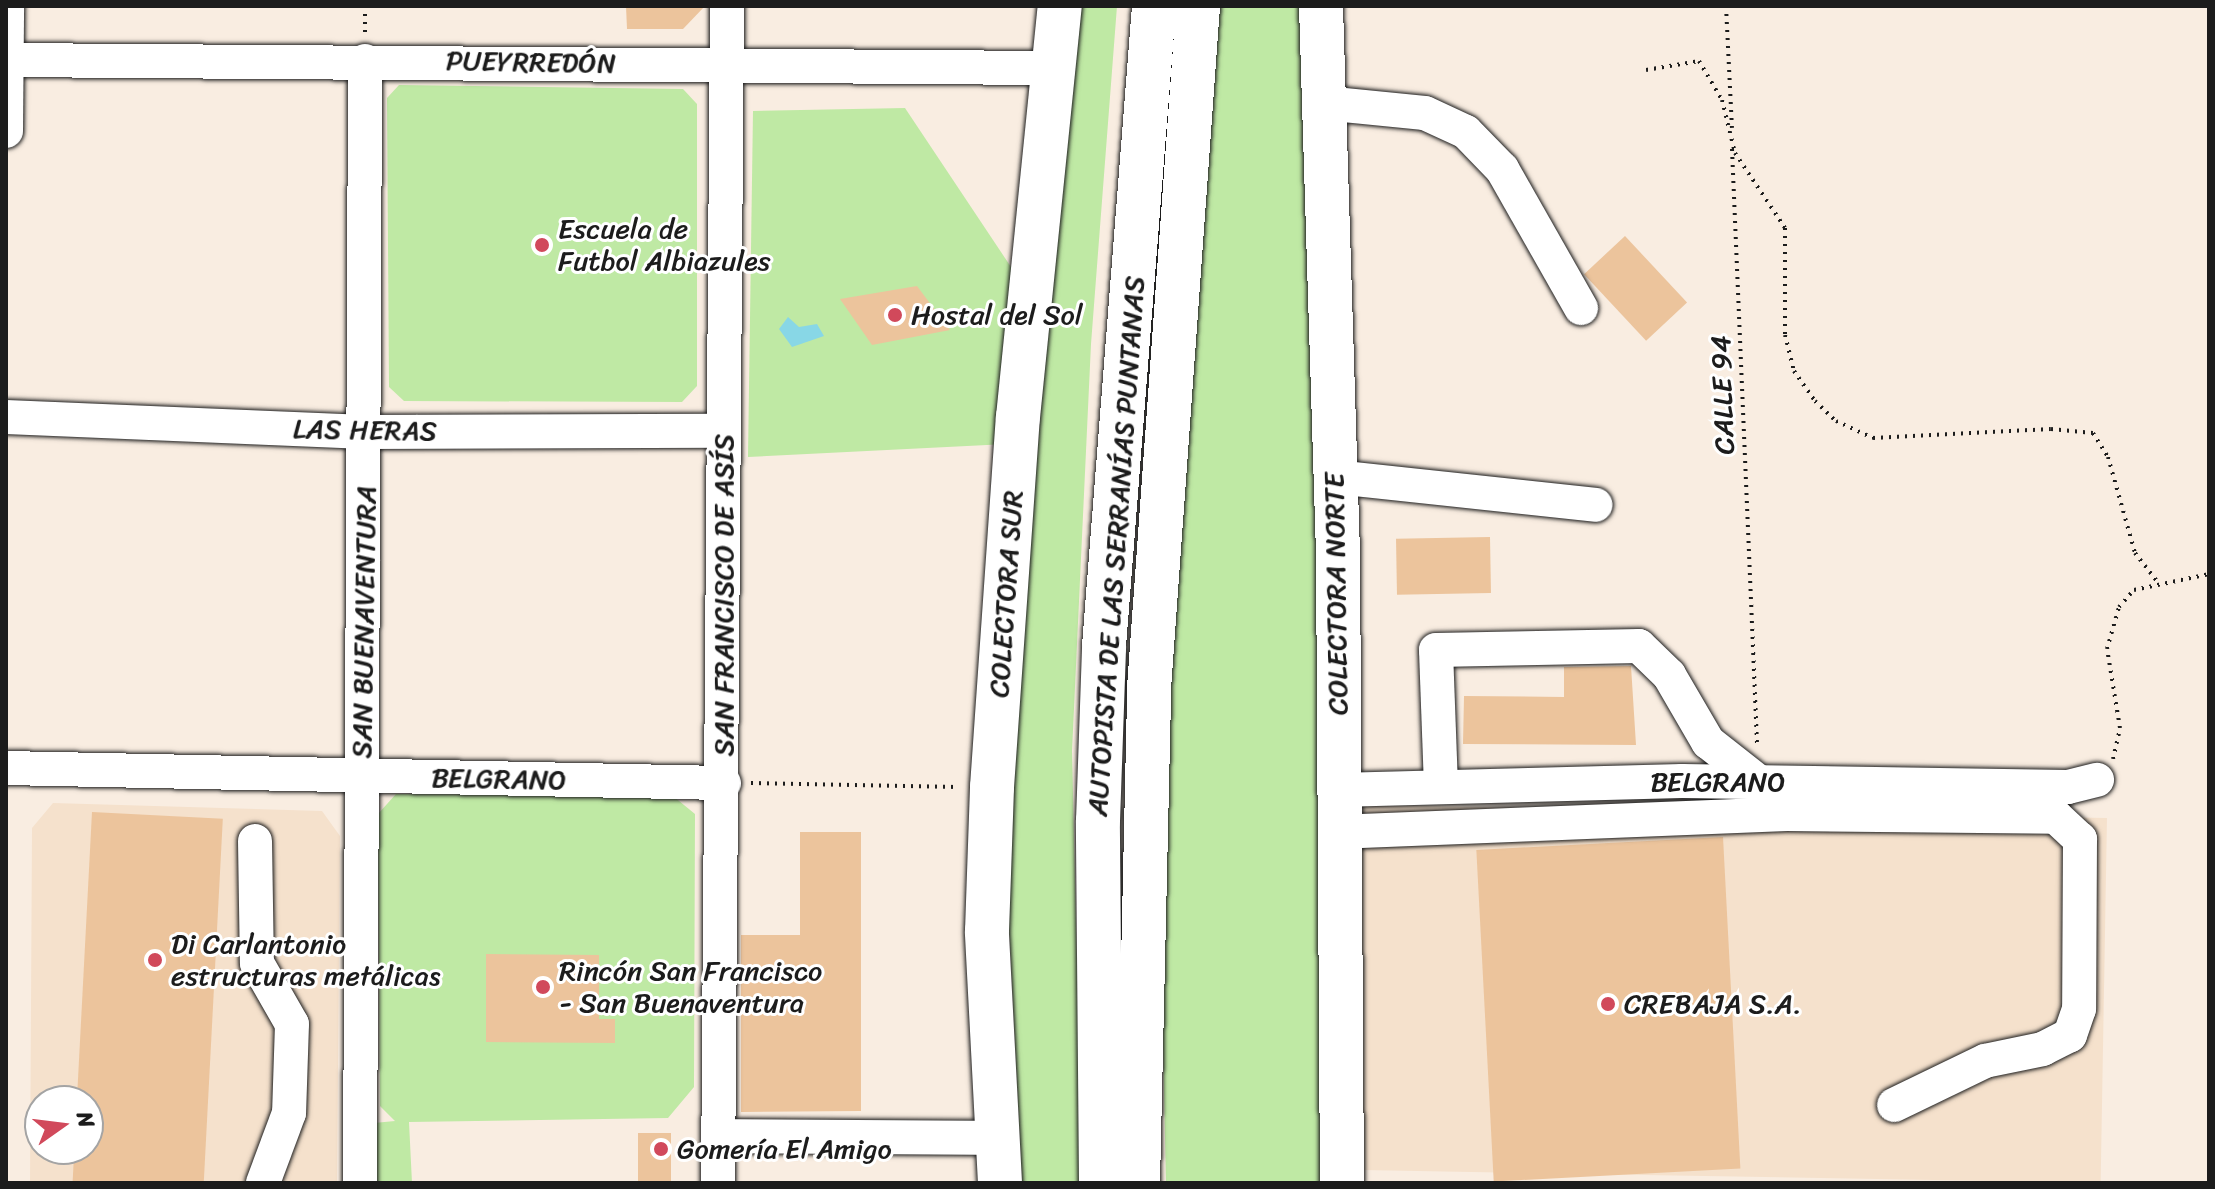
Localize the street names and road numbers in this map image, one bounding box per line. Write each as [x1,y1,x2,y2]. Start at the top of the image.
street label: PUEYRREDÓN [446,44,616,80]
street label: AUTOPISTA DE LAS SERRANÍAS PUNTANAS [1080,273,1152,819]
street label: CALLE 94 [1704,335,1742,455]
street label: LAS HERAS [294,412,436,448]
street label: SAN FRANCISCO DE ASÍS [707,433,741,757]
street label: COLECTORA NORTE [1317,473,1355,715]
street label: SAN BUENAVENTURA [345,486,383,758]
street label: COLECTORA SUR [982,488,1030,700]
street label: BELGRANO [431,761,567,797]
street label: BELGRANO [1650,765,1786,799]

